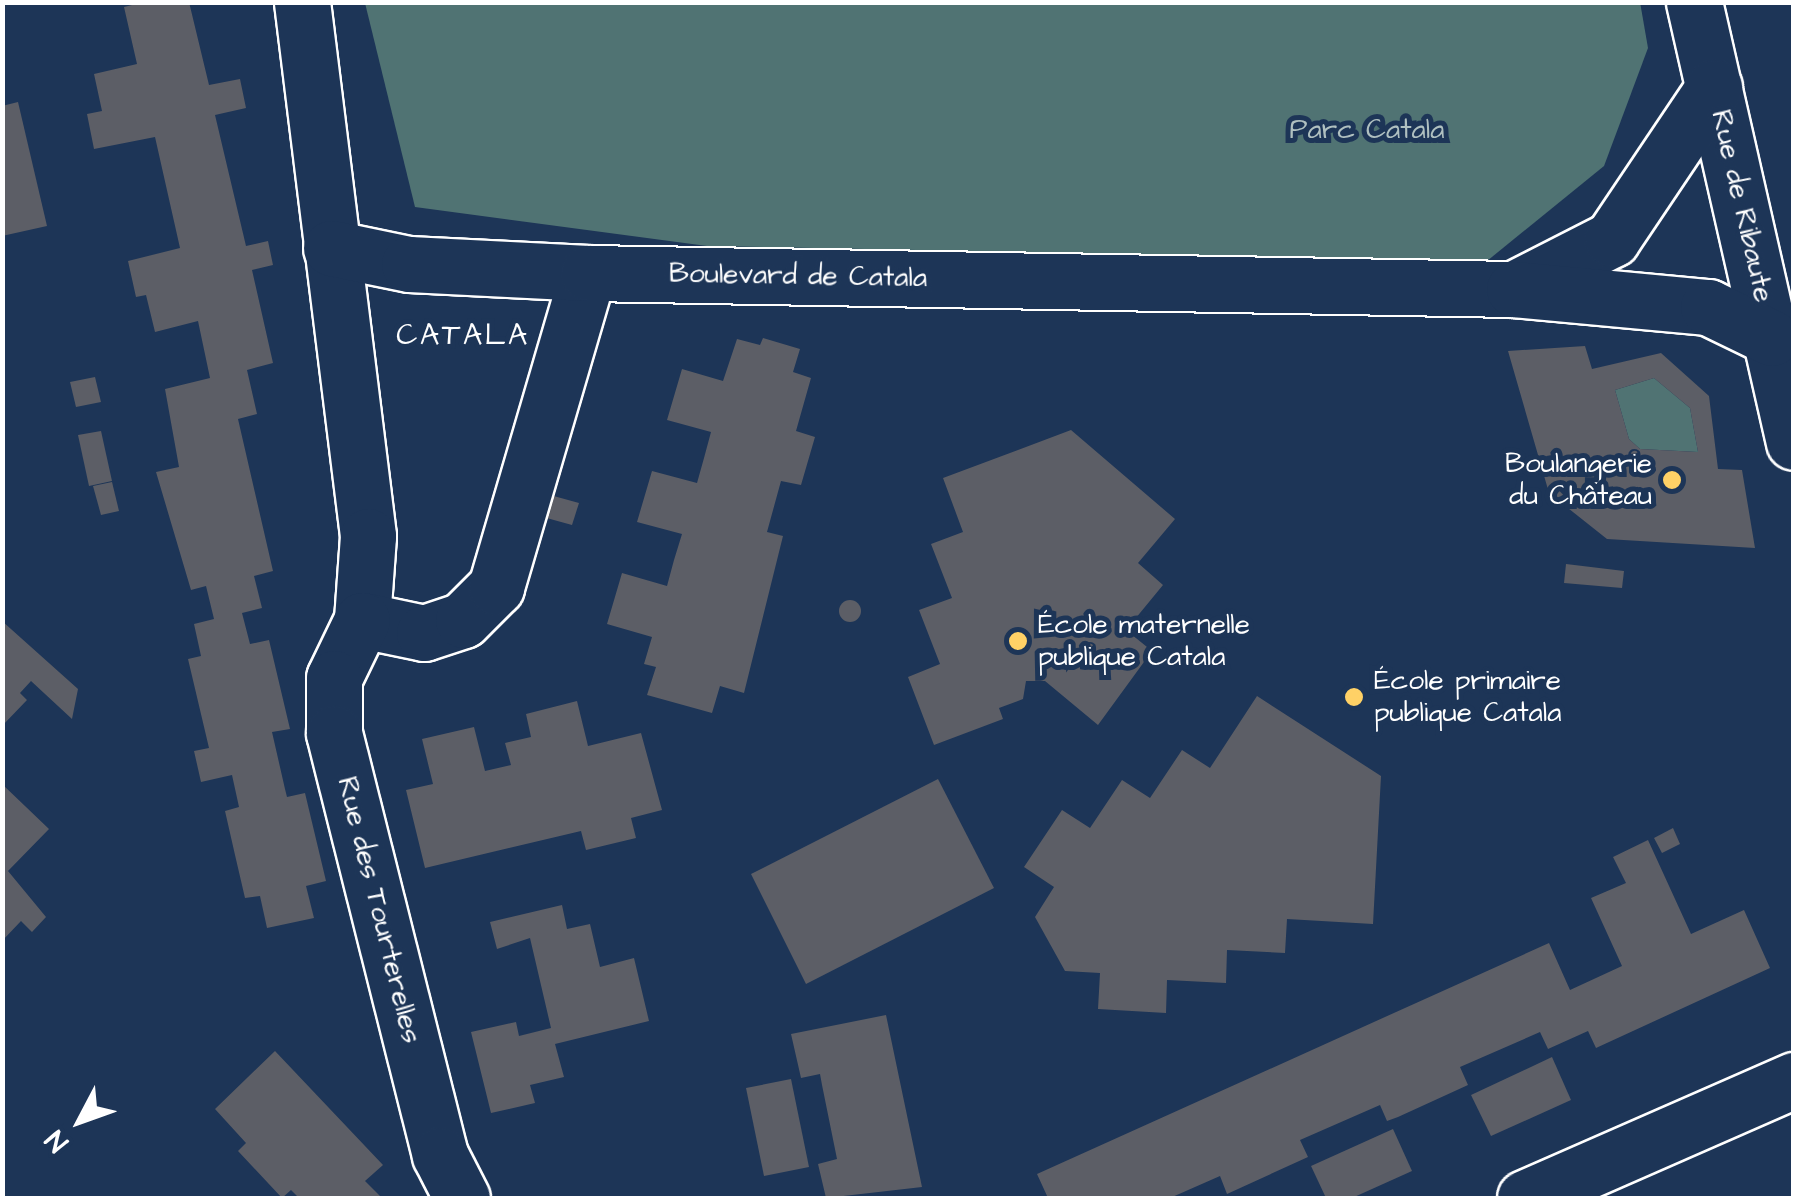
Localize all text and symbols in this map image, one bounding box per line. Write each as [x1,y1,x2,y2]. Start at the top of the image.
street label: Rue de Ribaute [1704,107,1780,305]
park label: Parc Catala [1290,113,1444,147]
street label: Boulevard de Catala [669,257,927,295]
district label: CATALA [396,317,530,353]
place label: Boulangerie du Château [1505,447,1652,513]
marker: Boulangerie du Château [1661,469,1683,491]
place label: École maternelle publique Catala [1038,608,1250,674]
marker: École maternelle publique Catala [1007,630,1029,652]
place label: École primaire publique Catala [1374,664,1561,730]
marker: École primaire publique Catala [1343,686,1365,708]
street label: Rue des Tourterelles [330,773,428,1047]
north arrow [30,1071,130,1171]
text: N [37,1122,77,1160]

